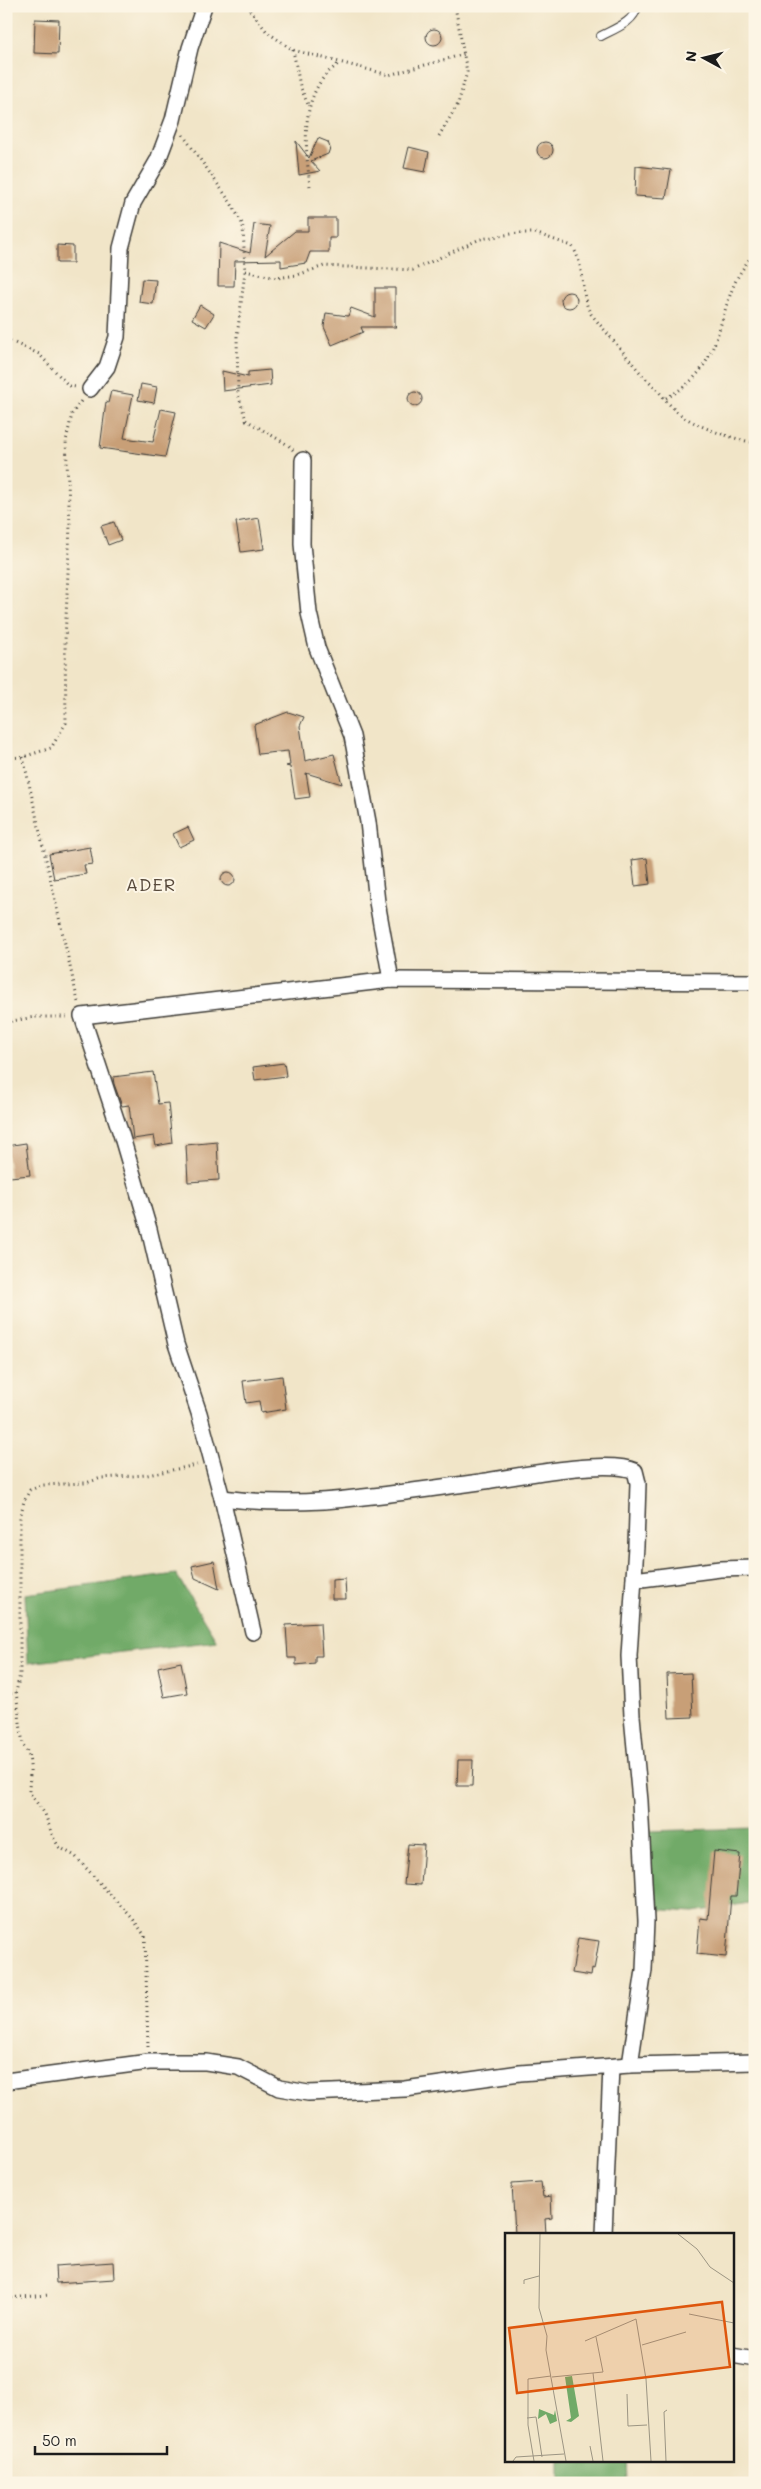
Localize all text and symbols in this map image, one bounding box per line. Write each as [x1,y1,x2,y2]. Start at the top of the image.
north arrow [678,32,728,82]
text: N [681,50,701,63]
district label: ADER [126,872,176,896]
inset map [505,2233,734,2462]
scale bar [35,2424,168,2456]
text: 50 m [42,2430,77,2450]

